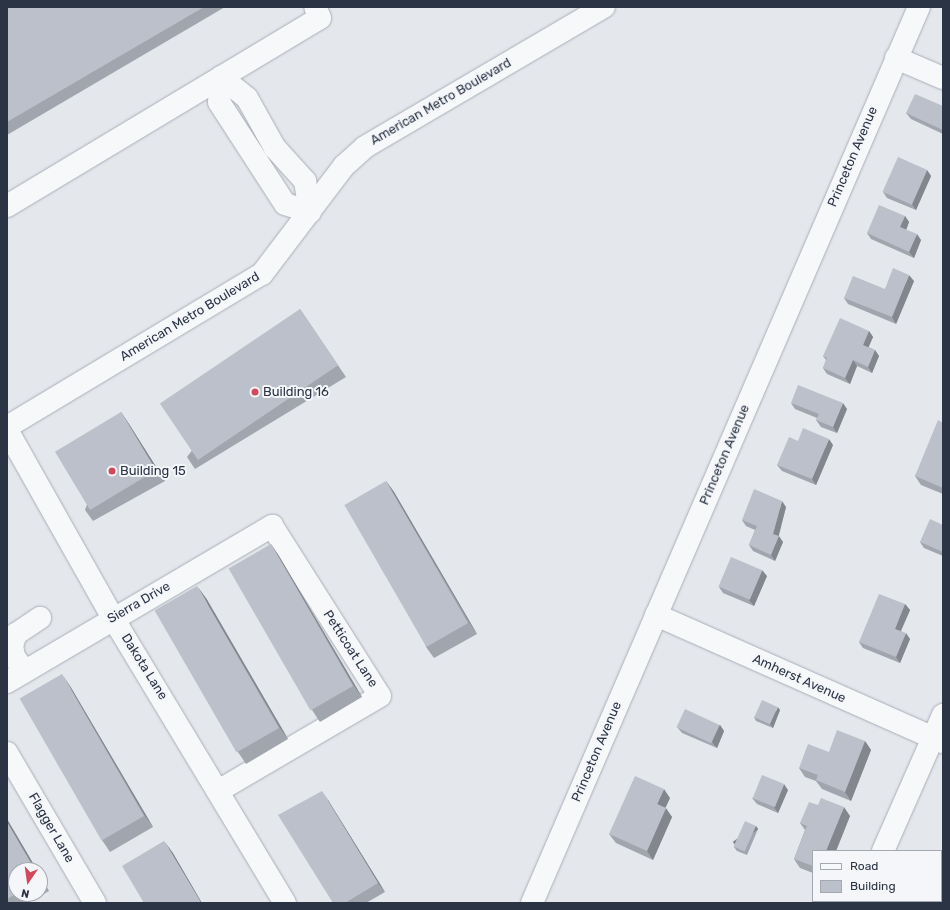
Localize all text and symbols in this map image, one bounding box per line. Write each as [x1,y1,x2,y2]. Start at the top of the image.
street label: American Metro Boulevard [368,55,514,149]
street label: Princeton Avenue [825,104,881,210]
street label: American Metro Boulevard [117,269,263,365]
place label: Building 16 [263,384,329,400]
marker: Building 16 [250,387,260,397]
street label: Princeton Avenue [697,402,753,508]
place label: Building 15 [120,463,186,479]
marker: Building 15 [107,466,117,476]
street label: Sierra Drive [105,579,173,627]
street label: Petticoat Lane [319,608,381,690]
street label: Dakota Lane [118,631,170,703]
street label: Amherst Avenue [750,651,848,707]
street label: Princeton Avenue [569,699,625,805]
street label: Flagger Lane [25,790,77,866]
legend [812,850,942,902]
text: Road [850,859,878,873]
north arrow [8,862,48,902]
text: Building [850,879,896,893]
text: N [20,886,31,900]

